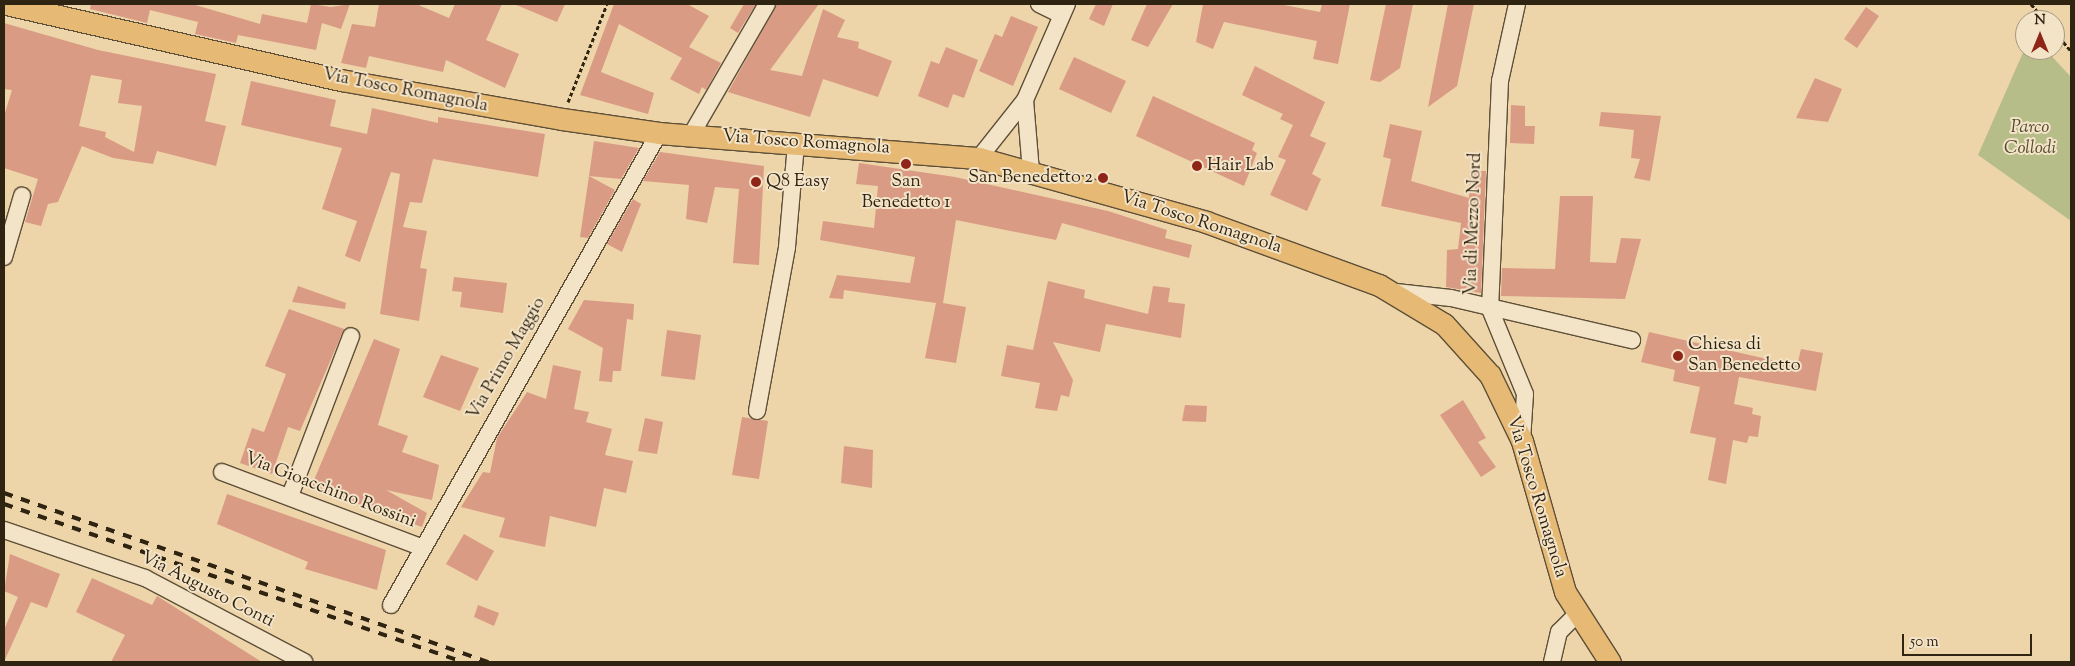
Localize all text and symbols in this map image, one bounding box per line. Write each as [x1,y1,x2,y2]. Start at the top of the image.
north arrow [2015,10,2065,60]
text: N [2034,11,2046,31]
street label: Via Tosco Romagnola [320,64,490,118]
park label: Parco Collodi [2004,118,2056,160]
street label: Via Tosco Romagnola [721,126,891,160]
street label: Via di Mezzo Nord [1461,152,1487,296]
place label: Hair Lab [1207,155,1274,177]
marker: San Benedetto 1 [900,158,912,170]
marker: Hair Lab [1191,160,1203,172]
place label: San Benedetto 2 [968,167,1093,189]
place label: Q8 Easy [766,171,829,193]
place label: San Benedetto 1 [862,172,950,214]
marker: San Benedetto 2 [1097,172,1109,184]
marker: Q8 Easy [750,176,762,188]
street label: Via Tosco Romagnola [1118,187,1284,259]
street label: Via Primo Maggio [463,294,551,424]
place label: Chiesa di San Benedetto [1688,335,1801,378]
marker: Chiesa di San Benedetto [1672,350,1684,362]
street label: Via Tosco Romagnola [1501,414,1571,580]
street label: Via Gioacchino Rossini [241,448,419,534]
street label: Via Augusto Conti [137,547,277,633]
scale bar [1905,624,2035,656]
text: 50 m [1910,632,1939,653]

